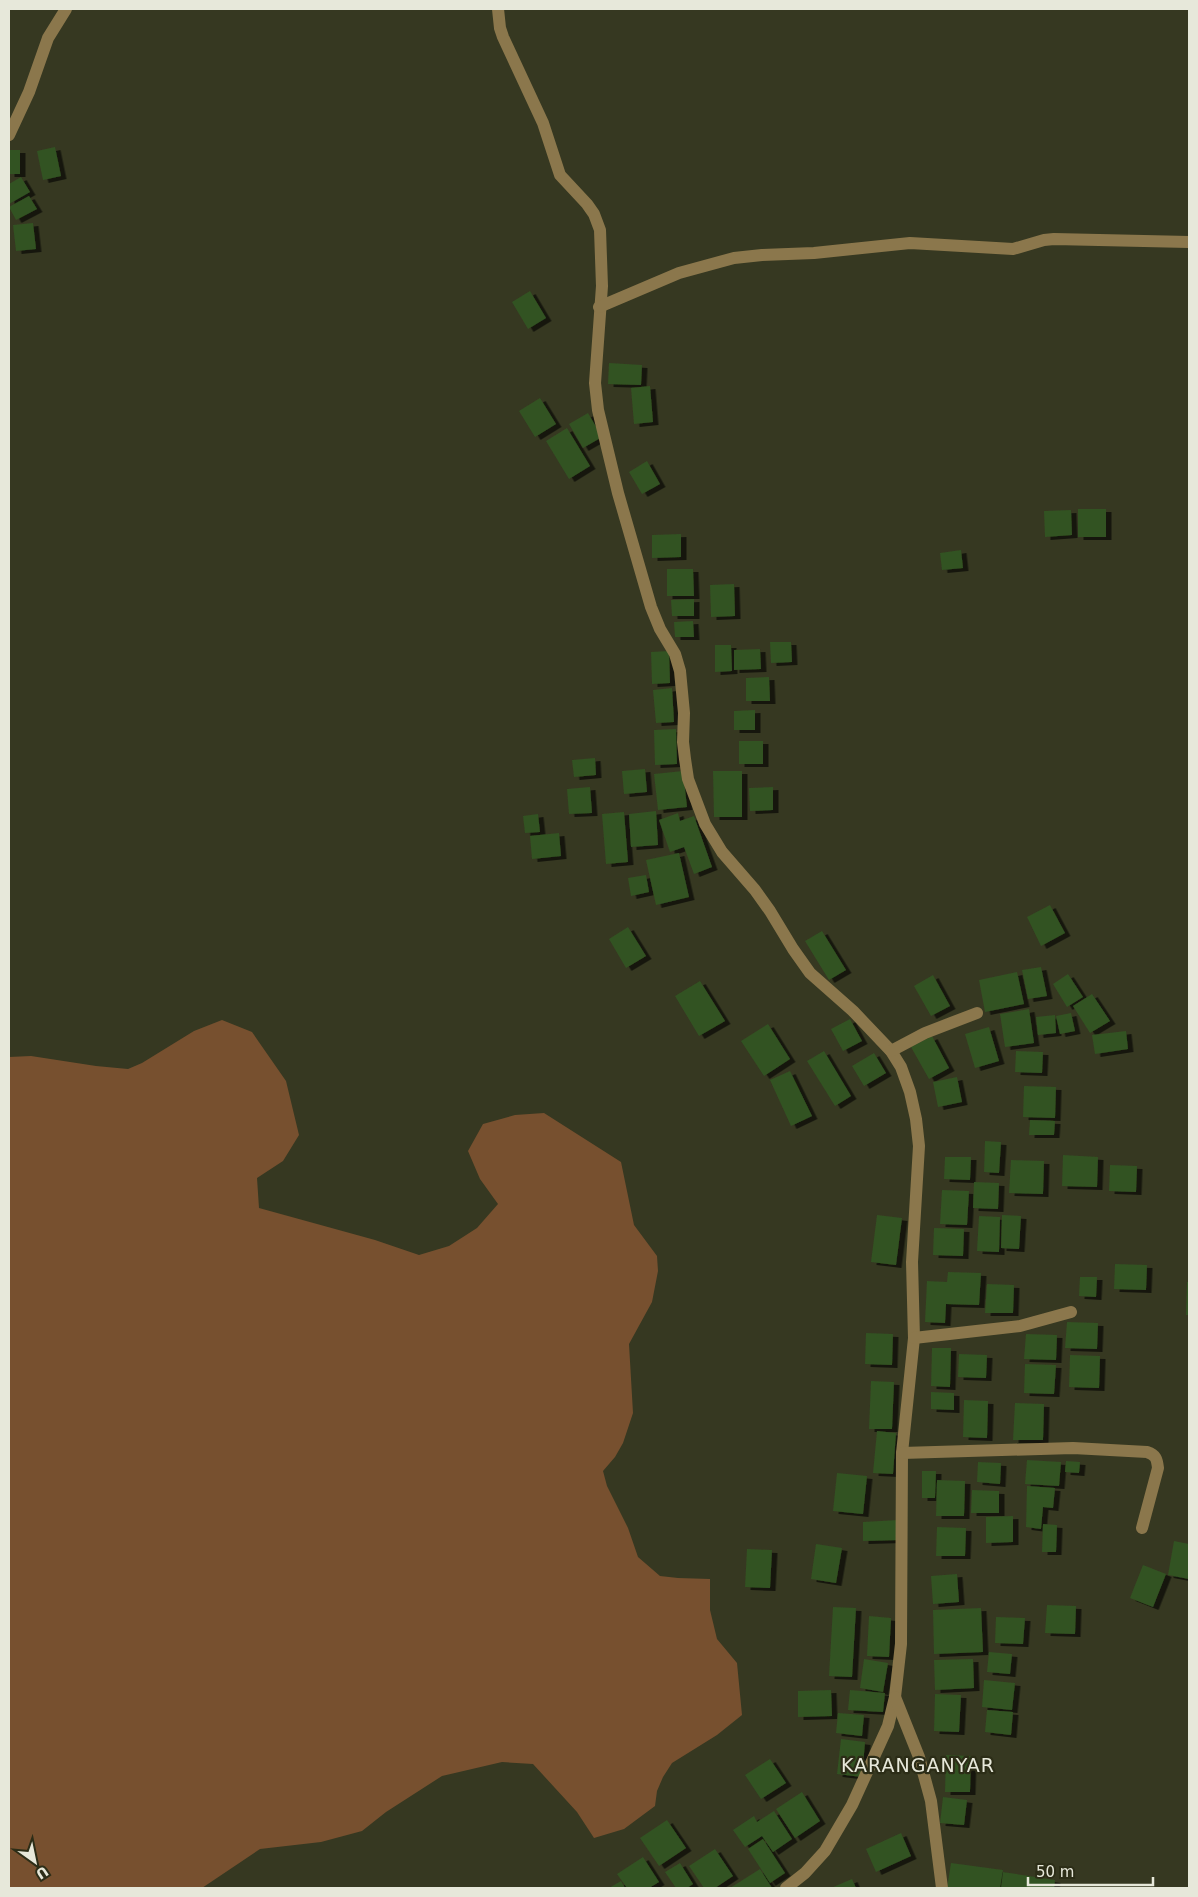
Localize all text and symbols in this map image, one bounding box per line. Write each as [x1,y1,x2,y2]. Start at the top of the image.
district label: KARANGANYAR [841,1754,995,1776]
north arrow [10,1837,60,1887]
scale bar [1028,1854,1153,1886]
text: U [33,1863,51,1883]
text: 50 m [1036,1863,1074,1881]

